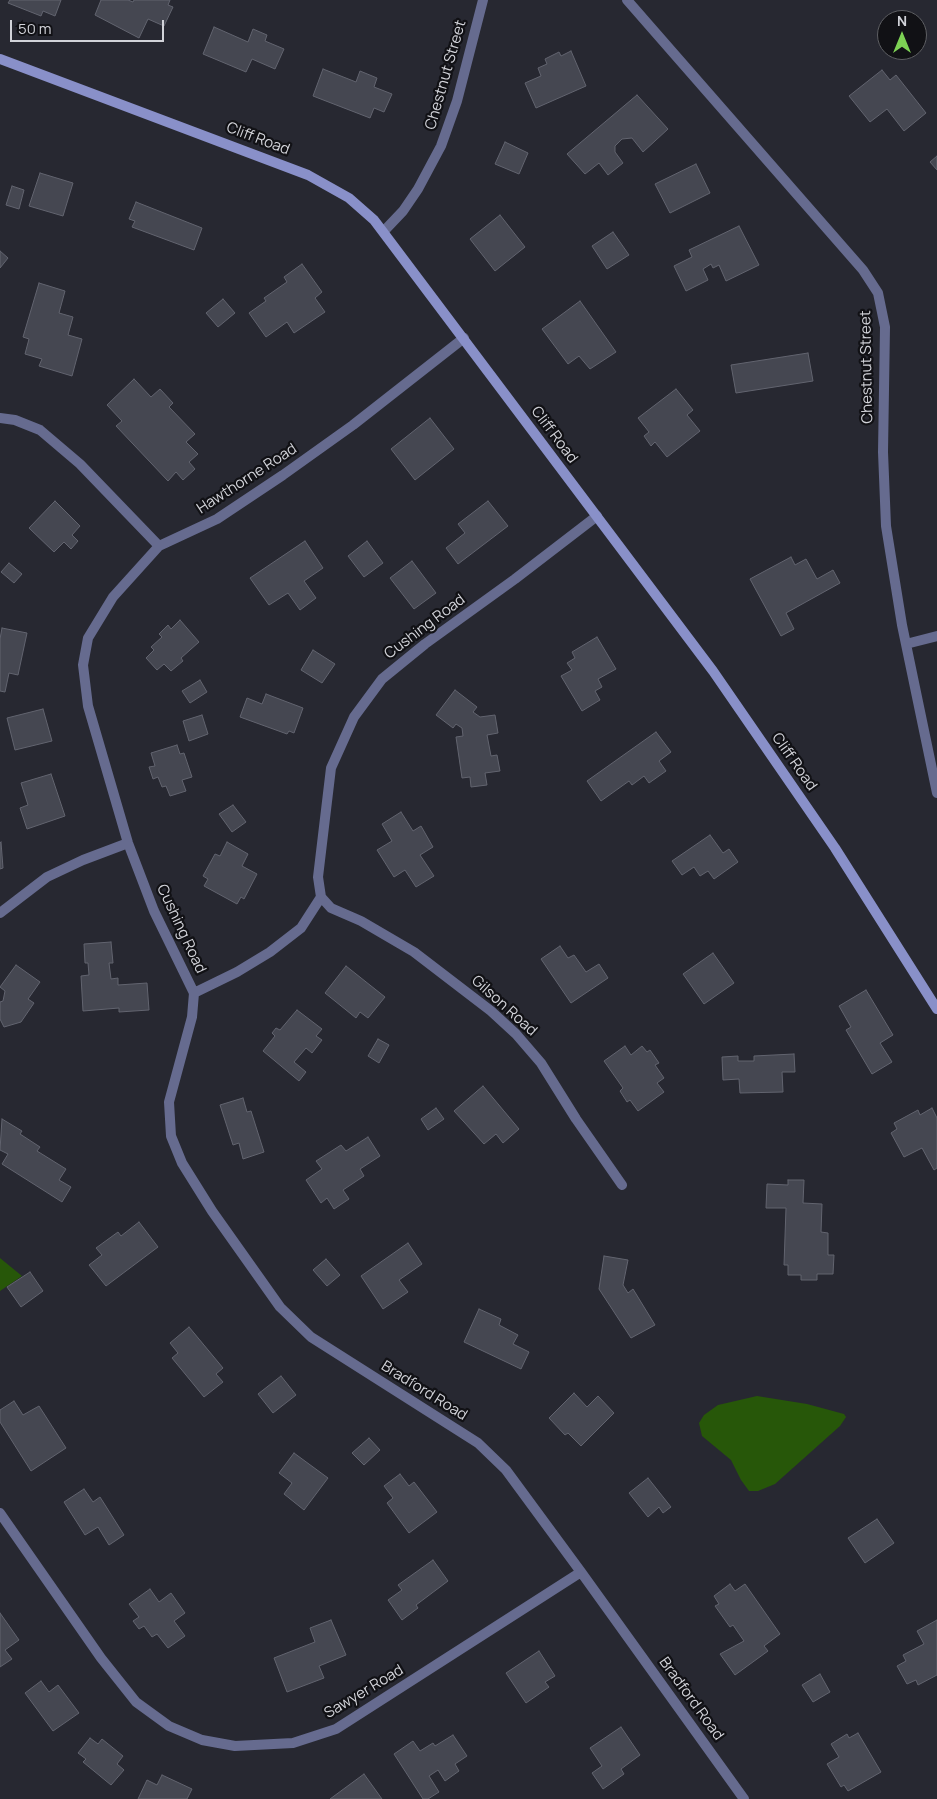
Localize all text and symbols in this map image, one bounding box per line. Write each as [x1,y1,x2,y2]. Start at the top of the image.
scale bar [12,10,166,42]
north arrow [877,10,927,60]
text: N [897,11,907,30]
text: 50 m [18,18,52,39]
street label: Chestnut Street [422,18,470,132]
street label: Cliff Road [224,119,292,159]
street label: Chestnut Street [857,310,877,424]
street label: Cliff Road [527,403,581,467]
street label: Hawthorne Road [194,440,300,518]
street label: Cushing Road [381,591,469,663]
street label: Cliff Road [768,730,820,794]
street label: Cushing Road [153,882,209,976]
street label: Gilson Road [468,972,540,1040]
street label: Bradford Road [378,1357,470,1425]
street label: Bradford Road [655,1654,727,1744]
street label: Sawyer Road [321,1661,407,1723]

